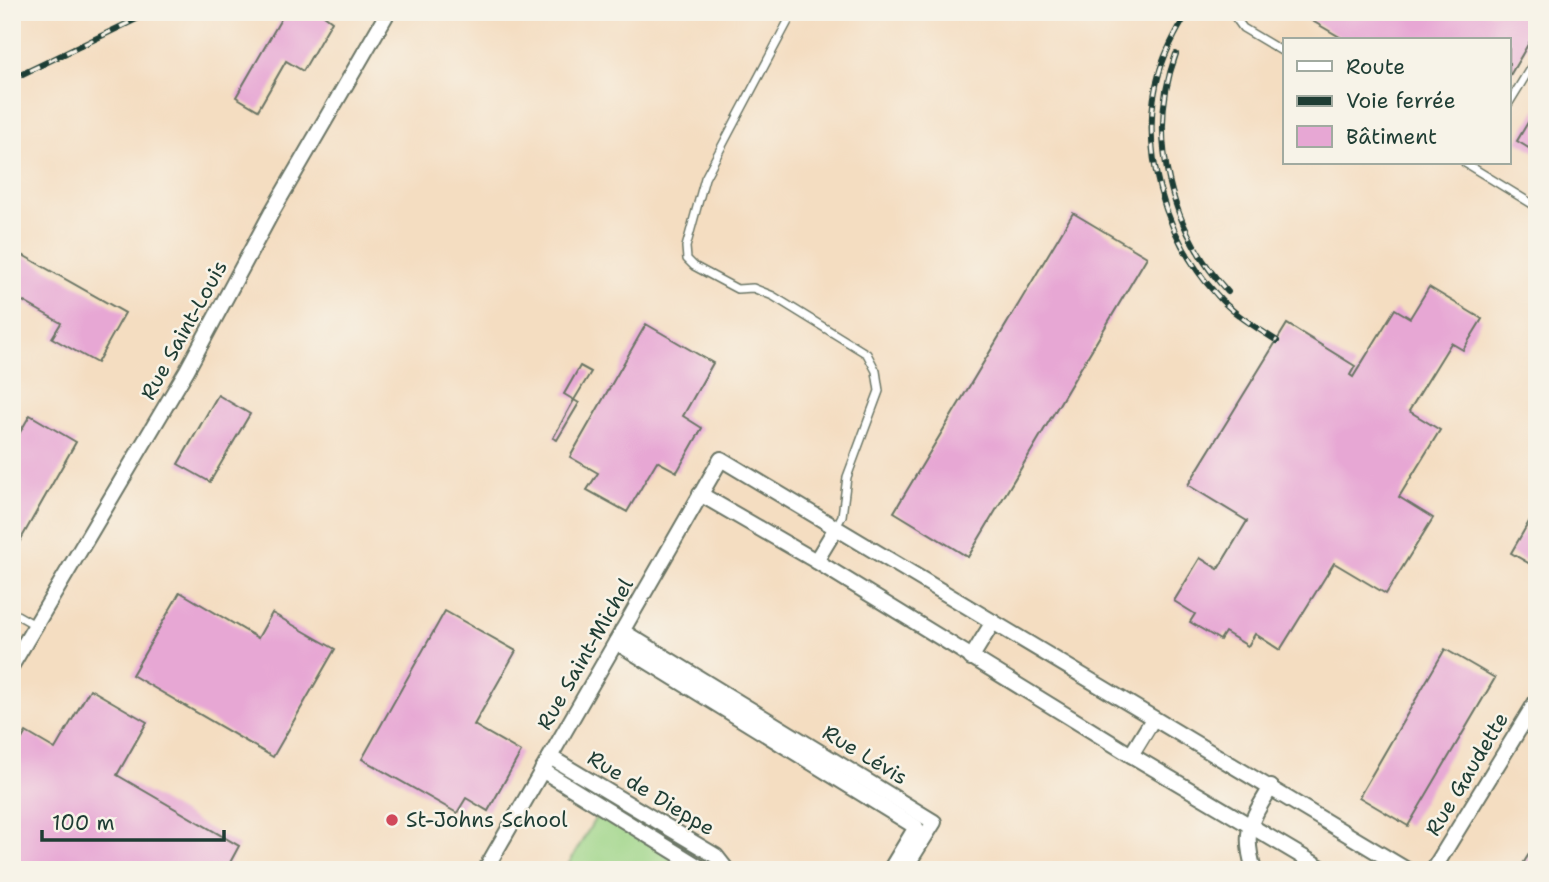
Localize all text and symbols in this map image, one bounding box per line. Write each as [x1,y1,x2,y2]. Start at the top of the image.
legend [1283,38,1510,164]
text: Route [1346,53,1405,81]
text: Voie ferrée [1346,87,1456,115]
text: Bâtiment [1346,123,1437,151]
street label: Rue Saint-Louis [134,255,234,405]
street label: Rue Saint-Michel [530,573,640,735]
street label: Rue Gaudette [1419,707,1515,841]
street label: Rue Lévis [817,719,913,791]
street label: Rue de Dieppe [582,744,720,842]
scale bar [42,798,224,842]
place label: St-Johns School [406,806,568,834]
text: 100 m [52,809,115,837]
marker: St-Johns School [384,812,400,828]

